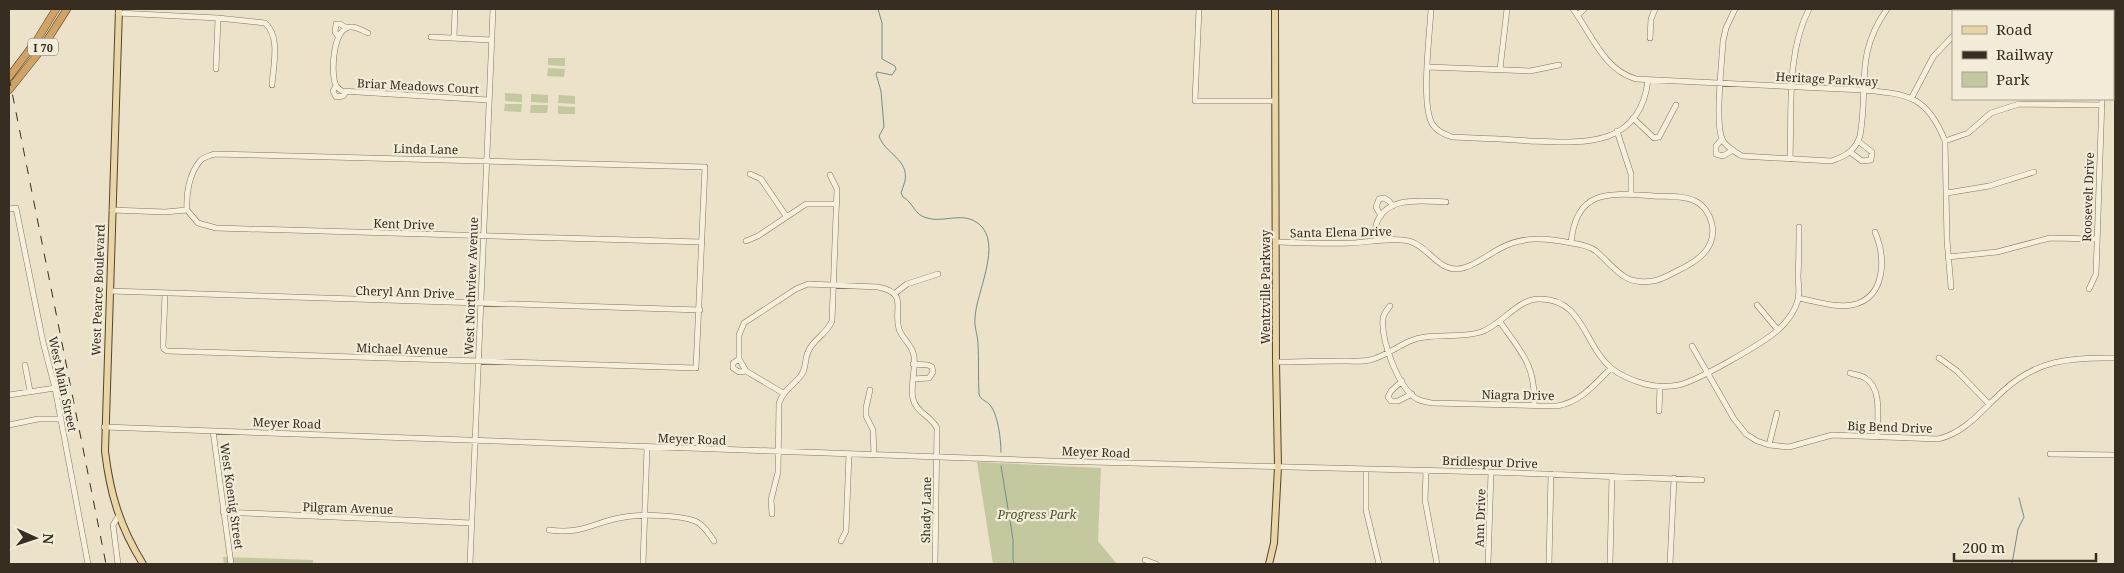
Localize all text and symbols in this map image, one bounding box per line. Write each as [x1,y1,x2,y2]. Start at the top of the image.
legend [1952,10,2114,100]
text: Road [1996,19,2032,39]
road number: I 70 [28,38,58,56]
text: Railway [1996,44,2054,64]
street label: Heritage Parkway [1775,68,1879,90]
text: Park [1996,69,2030,89]
street label: Briar Meadows Court [357,74,479,98]
street label: Linda Lane [394,140,458,158]
street label: Roosevelt Drive [2078,152,2098,242]
street label: Kent Drive [373,214,435,234]
street label: West Northview Avenue [460,217,482,355]
street label: West Pearce Boulevard [87,223,109,356]
street label: Santa Elena Drive [1290,223,1392,241]
street label: Wentzville Parkway [1257,230,1274,344]
street label: Cheryl Ann Drive [355,282,455,302]
street label: West Main Street [45,335,81,433]
street label: Michael Avenue [356,339,448,359]
street label: Niagra Drive [1481,386,1555,404]
street label: Meyer Road [252,413,322,433]
street label: Big Bend Drive [1847,417,1933,437]
street label: Meyer Road [657,429,727,449]
street label: West Koenig Street [216,442,248,550]
street label: Meyer Road [1061,442,1131,462]
street label: Bridlespur Drive [1442,452,1538,472]
street label: Shady Lane [917,477,935,543]
street label: Ann Drive [1470,488,1490,548]
street label: Pilgram Avenue [302,498,394,518]
park label: Progress Park [997,506,1078,523]
north arrow [10,513,60,563]
scale bar [1954,530,2096,562]
text: N [39,533,58,545]
text: 200 m [1962,537,2005,557]

